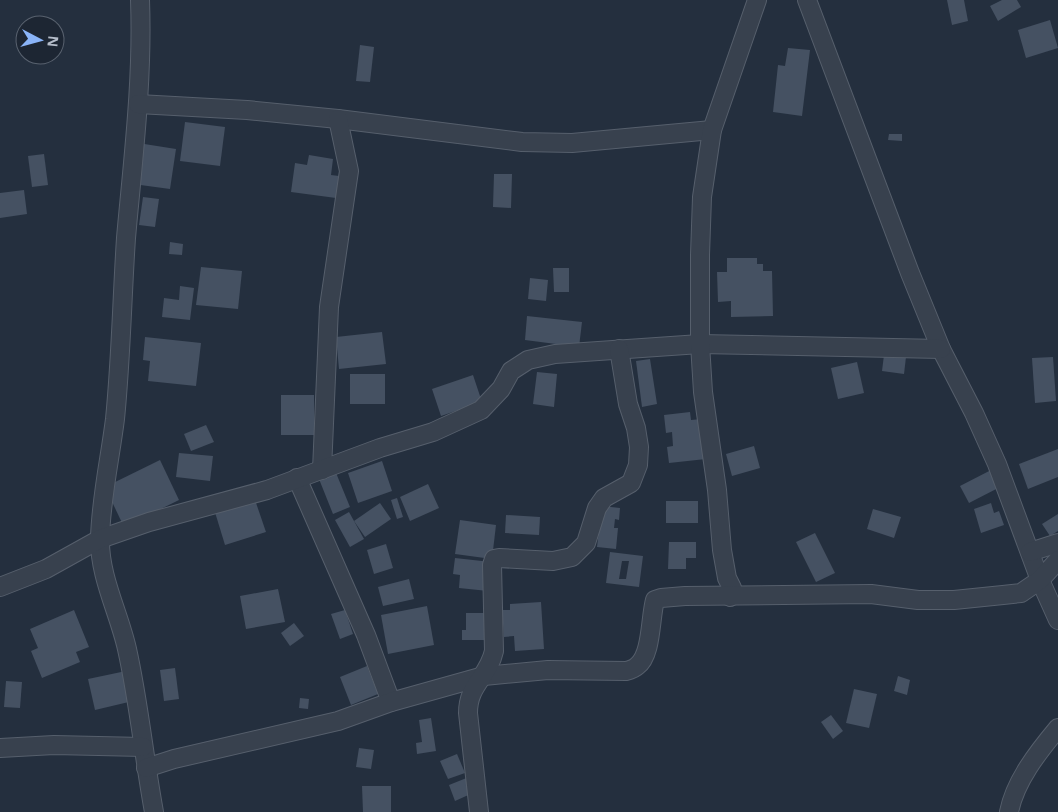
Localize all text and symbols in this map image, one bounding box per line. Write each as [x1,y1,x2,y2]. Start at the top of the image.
north arrow [15,15,65,65]
text: N [43,35,63,48]

